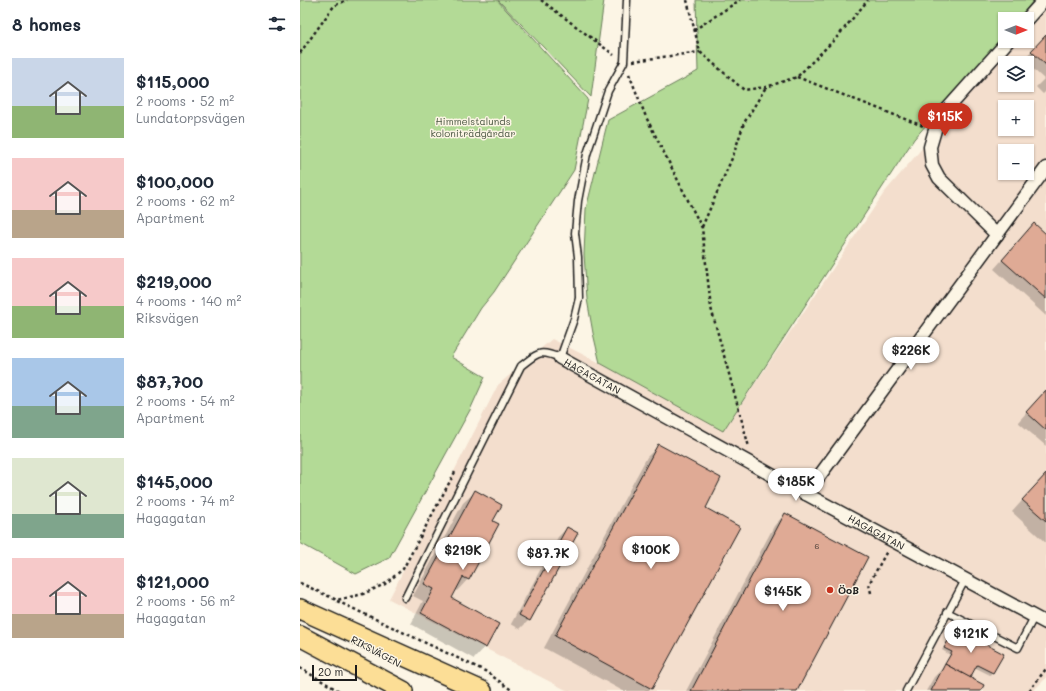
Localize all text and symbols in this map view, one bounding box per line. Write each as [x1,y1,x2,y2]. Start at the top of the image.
north arrow [998,12,1034,48]
map controls [998,12,1034,180]
text: 8 homes [12,13,81,35]
icon: filters [266,13,288,35]
button: layers [998,56,1034,92]
text: $115,000 [136,70,210,92]
icon: home [44,74,92,122]
text: 2 rooms · 52 m² [136,92,234,109]
button: + [998,100,1034,136]
pin: $115K [917,103,973,137]
text: $115K [927,107,963,124]
text: Lundatorpsvägen [136,109,245,126]
park label: Himmelstalunds koloniträdgårdar [431,114,515,140]
button: − [998,144,1034,180]
text: $100,000 [136,170,214,192]
icon: home [44,174,92,222]
text: 2 rooms · 62 m² [136,192,235,209]
text: Apartment [136,209,205,226]
text: $219,000 [136,270,212,292]
icon: home [44,274,92,322]
text: 4 rooms · 140 m² [136,292,241,309]
text: Riksvägen [136,309,199,326]
pin: $226K [883,337,939,371]
text: $226K [892,341,931,358]
street label: HAGAGATAN [562,355,623,397]
text: $87,700 [136,370,203,392]
icon: home [44,374,92,422]
text: 2 rooms · 54 m² [136,392,235,409]
text: Apartment [136,409,205,426]
pin: $185K [768,468,824,502]
text: $145,000 [136,470,213,492]
text: $185K [777,472,815,489]
icon: home [44,474,92,522]
text: 2 rooms · 74 m² [136,492,234,509]
text: Hagagatan [136,509,206,526]
street label: HAGAGATAN [845,511,907,553]
pin: $100K [623,536,679,570]
pin: $219K [435,537,491,571]
pin: $87.7K [515,540,581,574]
text: $100K [631,540,671,557]
text: $219K [444,541,482,558]
house number: 6 [815,541,820,551]
text: $87.7K [526,544,570,561]
text: $121,000 [136,570,209,592]
icon: home [44,574,92,622]
pin: $145K [755,578,811,612]
text: $145K [764,582,802,599]
place label: ÖoB [838,583,859,597]
marker: ÖoB [825,585,835,595]
text: 2 rooms · 56 m² [136,592,235,609]
text: Hagagatan [136,609,206,626]
pin: $121K [943,620,999,654]
text: $121K [953,624,989,641]
street label: RIKSVÄGEN [348,632,404,670]
scale bar [312,663,357,682]
text: 20 m [318,664,343,679]

